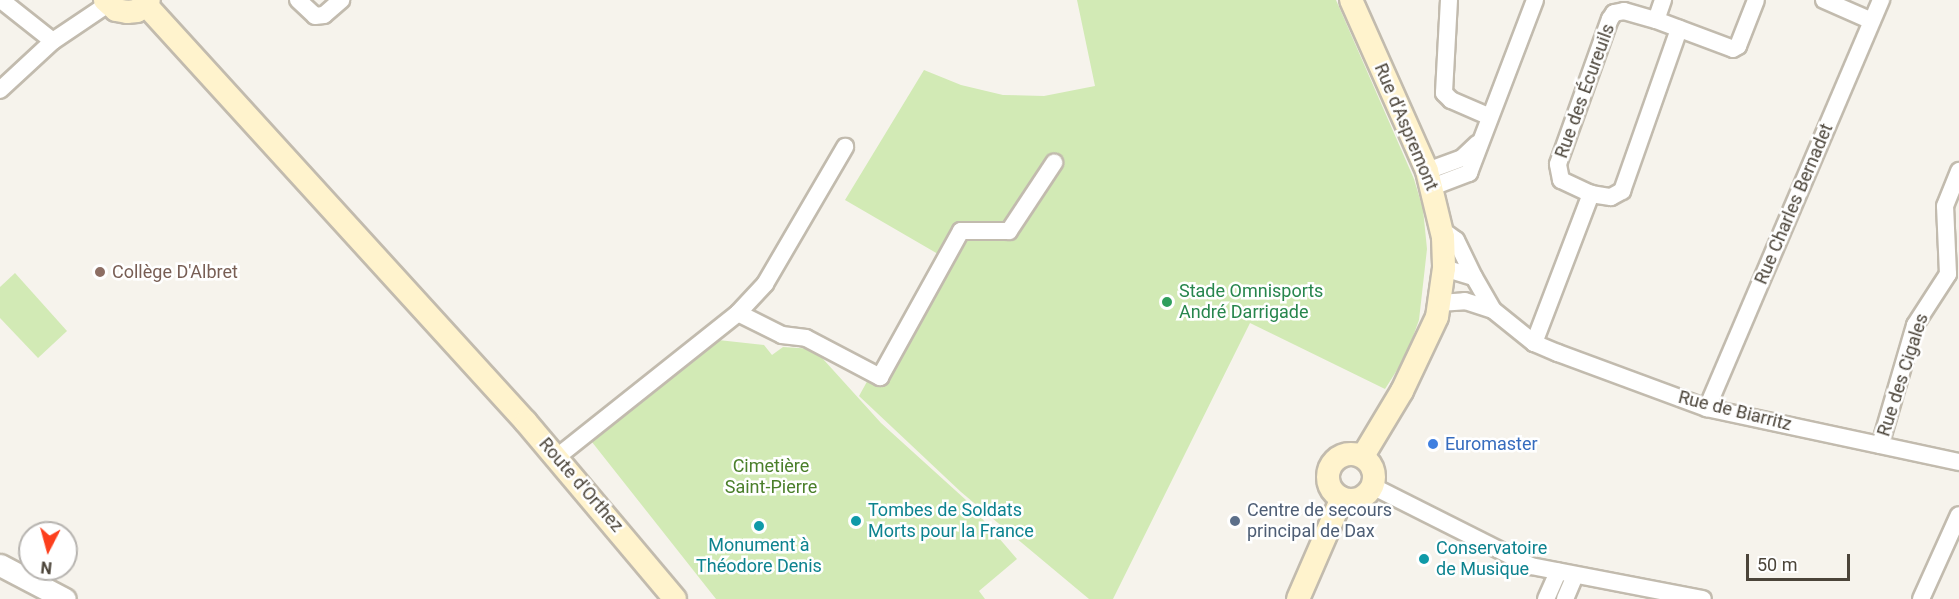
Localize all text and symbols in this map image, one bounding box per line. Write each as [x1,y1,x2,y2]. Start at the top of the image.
street label: Rue des Écureuils [1551,21,1619,161]
street label: Rue d'Aspremont [1370,60,1442,194]
street label: Rue Charles Bernadet [1750,120,1838,288]
place label: Collège D'Albret [112,261,238,283]
marker: Collège D'Albret [93,265,107,279]
place label: Stade Omnisports André Darrigade [1179,281,1323,324]
marker: Stade Omnisports André Darrigade [1160,295,1174,309]
street label: Rue des Cigales [1873,311,1933,439]
street label: Rue de Biarritz [1676,386,1794,436]
place label: Euromaster [1445,433,1538,455]
street label: Route d'Orthez [534,434,628,536]
marker: Euromaster [1426,437,1440,451]
park label: Cimetière Saint-Pierre [725,456,817,498]
place label: Tombes de Soldats Morts pour la France [868,500,1034,542]
place label: Centre de secours principal de Dax [1247,500,1392,542]
marker: Tombes de Soldats Morts pour la France [849,514,863,528]
marker: Centre de secours principal de Dax [1228,514,1242,528]
marker: Monument à Théodore Denis [752,519,766,533]
north arrow [18,521,78,581]
place label: Monument à Théodore Denis [696,535,822,578]
place label: Conservatoire de Musique [1436,538,1547,580]
scale bar [1749,542,1852,580]
marker: Conservatoire de Musique [1417,552,1431,566]
text: 50 m [1757,554,1797,575]
text: N [40,557,53,577]

